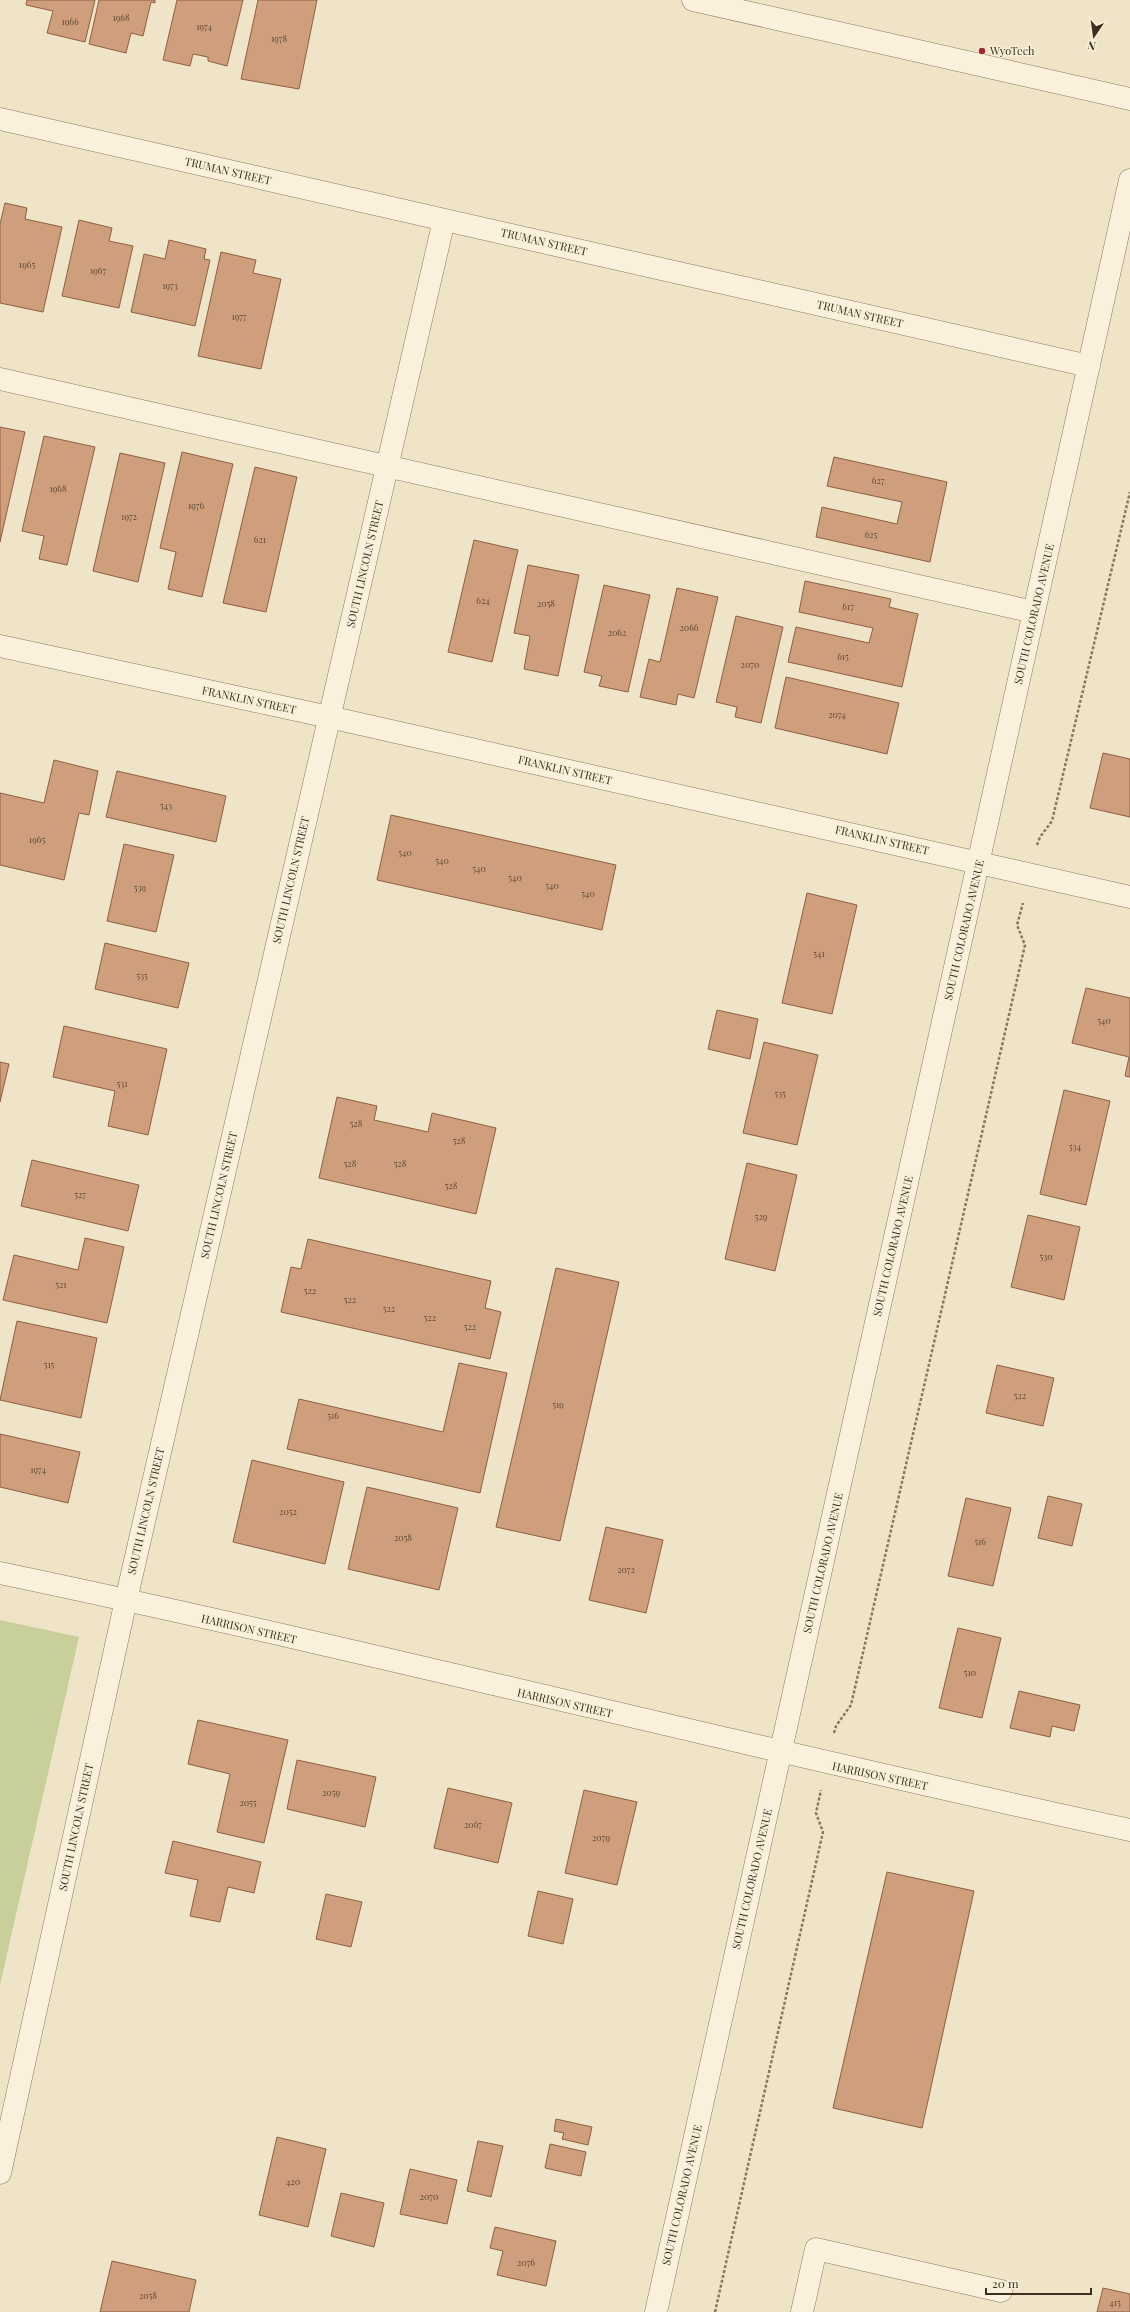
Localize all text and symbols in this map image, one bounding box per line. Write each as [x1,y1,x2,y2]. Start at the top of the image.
house number: 1968 [112,11,130,23]
house number: 1966 [61,15,79,27]
north arrow [1074,16,1114,56]
house number: 1974 [196,20,212,32]
house number: 1978 [271,32,287,44]
text: N [1086,38,1097,54]
place label: WyoTech [989,43,1035,58]
marker: WyoTech [977,46,987,56]
street label: TRUMAN STREET [183,153,273,188]
street label: TRUMAN STREET [499,224,589,259]
house number: 1965 [19,258,35,270]
house number: 1967 [90,264,106,276]
house number: 1973 [162,279,178,291]
street label: TRUMAN STREET [815,296,905,331]
house number: 1977 [231,310,247,322]
house number: 627 [872,474,885,486]
house number: 1968 [49,482,67,494]
house number: 1976 [188,499,204,511]
street label: SOUTH LINCOLN STREET [343,499,386,629]
house number: 1972 [121,510,137,522]
house number: 625 [865,528,878,540]
house number: 621 [254,533,267,545]
street label: SOUTH COLORADO AVENUE [1010,542,1057,686]
house number: 624 [476,594,490,606]
house number: 2058 [537,597,555,609]
house number: 617 [842,600,854,612]
house number: 2066 [679,621,699,633]
house number: 2062 [608,626,626,638]
house number: 615 [837,650,849,662]
house number: 2070 [741,658,759,670]
street label: FRANKLIN STREET [201,682,298,717]
house number: 2074 [828,708,846,720]
street label: FRANKLIN STREET [517,751,614,788]
house number: 543 [160,799,172,811]
street label: SOUTH LINCOLN STREET [269,815,312,945]
street label: FRANKLIN STREET [834,821,931,858]
house number: 1965 [29,833,45,845]
house number: 540 [398,846,412,858]
house number: 540 [435,854,449,866]
street label: SOUTH COLORADO AVENUE [940,858,987,1002]
house number: 540 [472,862,486,874]
house number: 540 [508,871,522,883]
house number: 540 [545,879,559,891]
house number: 539 [134,881,147,893]
house number: 540 [581,887,595,899]
house number: 541 [813,947,825,959]
house number: 535 [136,969,148,981]
house number: 540 [1097,1014,1111,1026]
house number: 531 [116,1077,128,1089]
house number: 535 [774,1087,786,1099]
house number: 528 [350,1117,363,1129]
street label: SOUTH LINCOLN STREET [197,1130,240,1260]
house number: 528 [453,1134,466,1146]
house number: 534 [1069,1140,1082,1152]
house number: 528 [344,1157,357,1169]
house number: 528 [394,1157,407,1169]
street label: SOUTH COLORADO AVENUE [869,1174,916,1318]
house number: 528 [445,1179,458,1191]
house number: 527 [74,1188,86,1200]
house number: 529 [755,1210,768,1222]
house number: 530 [1039,1250,1053,1262]
house number: 521 [55,1278,67,1290]
house number: 522 [304,1284,316,1296]
house number: 522 [344,1293,356,1305]
house number: 522 [383,1302,395,1314]
house number: 522 [424,1311,436,1323]
house number: 522 [464,1320,476,1332]
house number: 515 [44,1358,55,1370]
house number: 522 [1014,1389,1026,1401]
house number: 519 [552,1398,564,1410]
house number: 516 [327,1409,339,1421]
street label: SOUTH LINCOLN STREET [124,1446,167,1576]
house number: 1974 [30,1463,46,1475]
street label: SOUTH COLORADO AVENUE [799,1491,846,1635]
house number: 2052 [279,1505,297,1517]
house number: 2058 [394,1531,412,1543]
house number: 516 [974,1535,986,1547]
house number: 2072 [617,1563,635,1575]
street label: HARRISON STREET [200,1610,299,1647]
house number: 510 [964,1666,976,1678]
street label: HARRISON STREET [516,1684,615,1721]
street label: HARRISON STREET [831,1758,930,1793]
street label: SOUTH LINCOLN STREET [55,1762,96,1892]
house number: 2059 [322,1786,340,1798]
house number: 2055 [239,1796,257,1808]
street label: SOUTH COLORADO AVENUE [728,1807,775,1951]
house number: 2067 [464,1818,482,1830]
house number: 2079 [592,1831,610,1843]
street label: SOUTH COLORADO AVENUE [658,2123,705,2267]
house number: 420 [286,2175,300,2187]
house number: 2070 [420,2190,438,2202]
house number: 2076 [517,2256,535,2268]
scale bar [986,2270,1091,2296]
text: 20 m [992,2275,1019,2291]
house number: 2058 [139,2289,157,2301]
house number: 415 [1109,2296,1121,2308]

